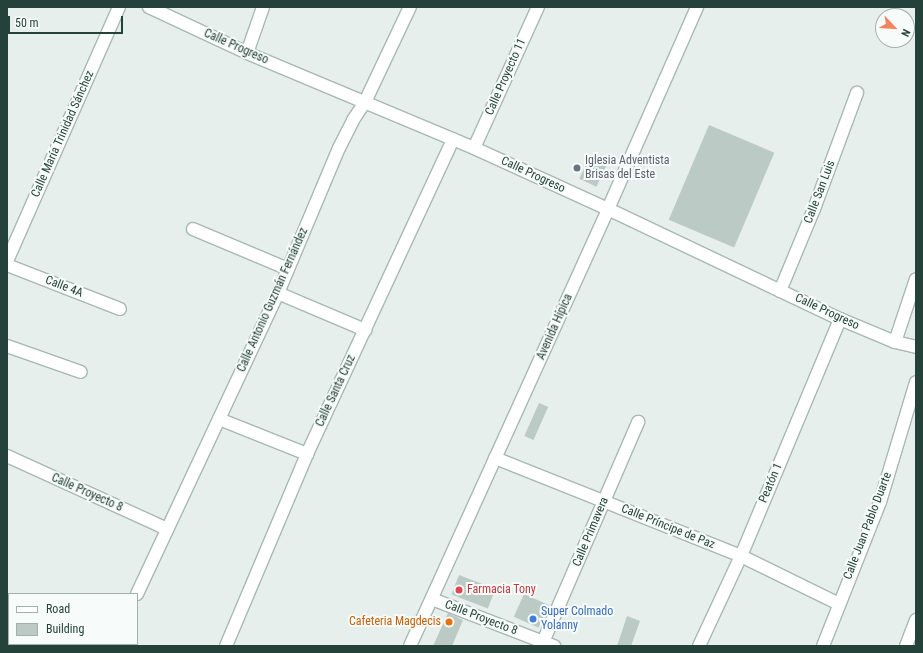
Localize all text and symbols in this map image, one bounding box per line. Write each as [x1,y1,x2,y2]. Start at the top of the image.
scale bar [10,8,125,34]
north arrow [875,8,915,48]
text: 50 m [15,16,39,30]
street label: Calle Progreso [201,26,271,68]
text: N [898,27,913,39]
street label: Calle Proyecto 11 [483,36,529,118]
street label: Calle María Trinidad Sánchez [28,68,98,200]
street label: Calle Progreso [499,154,567,196]
place label: Iglesia Adventista Brisas del Este [585,154,669,182]
street label: Calle San Luis [801,158,839,226]
marker: Iglesia Adventista Brisas del Este [572,163,582,173]
street label: Calle Antonio Guzmán Fernández [235,226,311,374]
street label: Calle 4A [43,273,85,301]
street label: Calle Progreso [793,291,861,333]
street label: Avenida Hípica [534,292,576,362]
street label: Calle Santa Cruz [313,353,359,429]
street label: Peatón 1 [756,461,786,505]
street label: Calle Juan Pablo Duarte [841,470,895,582]
street label: Calle Proyecto 8 [49,471,125,515]
street label: Calle Primavera [570,495,612,569]
street label: Calle Príncipe de Paz [619,502,717,552]
place label: Farmacia Tony [467,583,536,597]
marker: Farmacia Tony [454,585,464,595]
legend [8,593,138,645]
street label: Calle Proyecto 8 [443,598,519,638]
text: Road [46,602,70,616]
place label: Super Colmado Yolanny [541,605,613,633]
marker: Super Colmado Yolanny [528,614,538,624]
place label: Cafeteria Magdecis [349,615,441,629]
marker: Cafeteria Magdecis [444,617,454,627]
text: Building [46,622,84,636]

